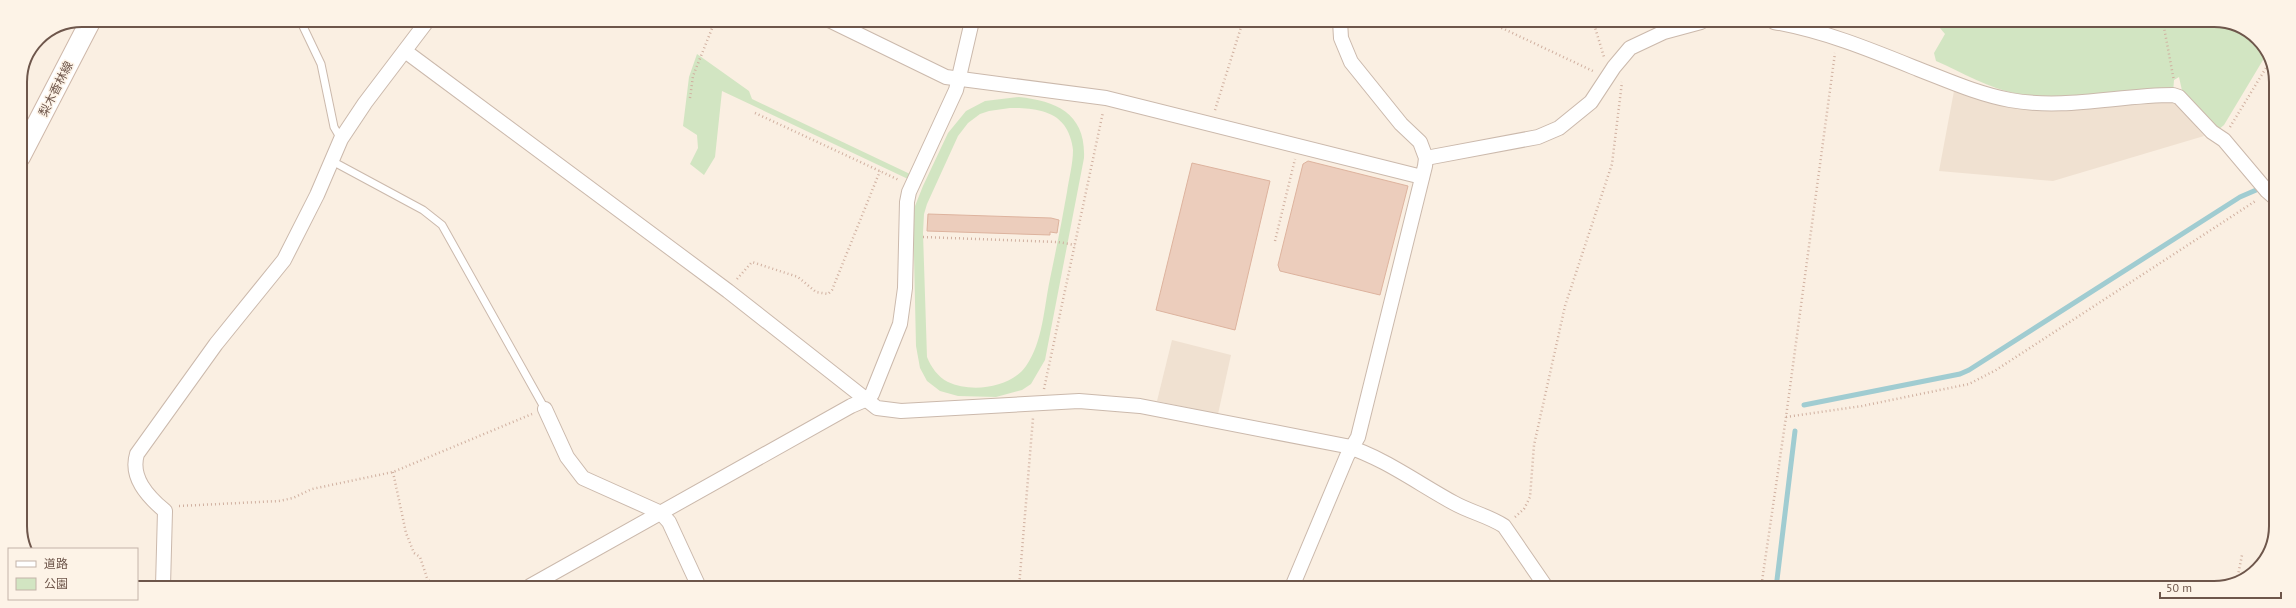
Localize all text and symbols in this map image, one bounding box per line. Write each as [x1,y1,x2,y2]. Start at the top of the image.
street label: 梨木香林線 [35,59,76,119]
legend [8,548,138,600]
text: 道路 [44,556,68,571]
scale bar [2160,574,2281,600]
text: 公園 [44,576,68,591]
text: 50 m [2166,580,2192,595]

